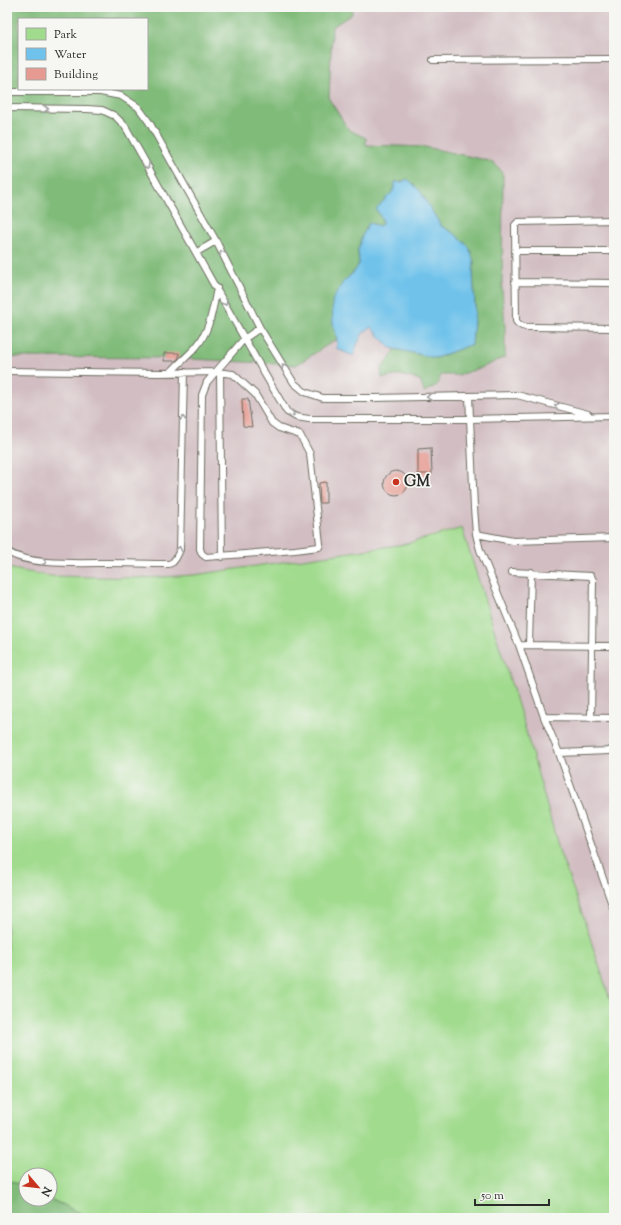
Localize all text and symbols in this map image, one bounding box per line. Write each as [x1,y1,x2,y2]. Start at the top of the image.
legend [18,18,148,90]
text: Park [54,26,77,44]
text: Water [54,46,87,64]
text: Building [54,66,98,84]
one-way arrow [43,105,49,113]
one-way arrow [143,162,150,169]
one-way arrow [219,250,227,257]
one-way arrow [220,299,228,307]
one-way arrow [282,364,289,371]
one-way arrow [426,393,432,401]
one-way arrow [554,402,561,411]
one-way arrow [288,409,295,416]
one-way arrow [179,416,187,422]
place label: GM [404,472,430,493]
marker: GM [391,477,401,487]
one-way arrow [174,546,182,552]
one-way arrow [41,557,47,566]
north arrow [18,1167,58,1207]
scale bar [475,1181,549,1207]
text: N [37,1183,56,1199]
text: 50 m [480,1187,504,1205]

